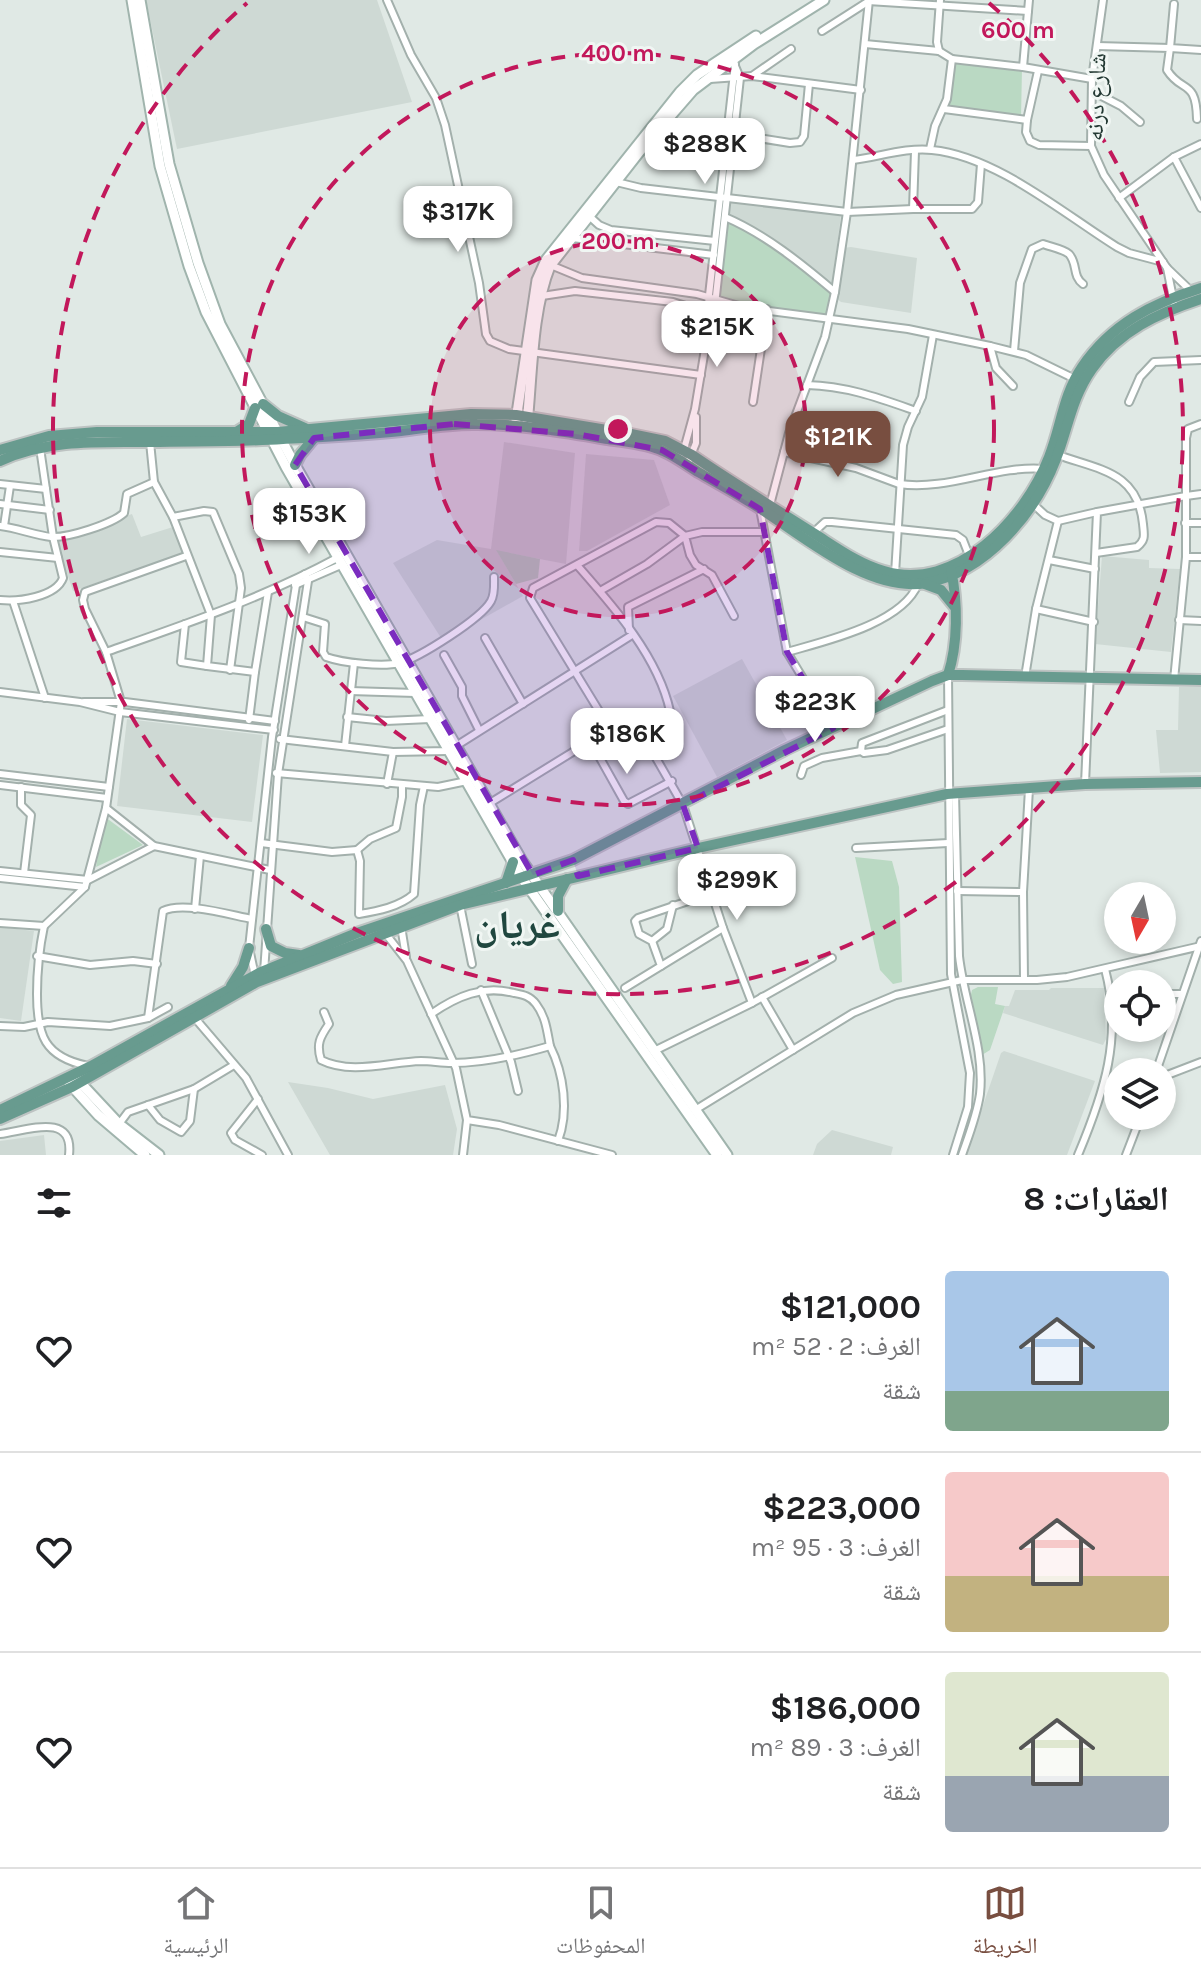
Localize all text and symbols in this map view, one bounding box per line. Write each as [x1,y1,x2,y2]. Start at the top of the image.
text: 600 m [981,16,1055,44]
text: 400 m [581,39,655,67]
street label: شارع درنه [1080,53,1113,141]
pin: $288K [649,118,761,186]
text: $288K [663,128,747,159]
pin: $317K [402,186,514,254]
text: $317K [421,196,495,227]
text: 200 m [581,227,655,255]
pin: $215K [661,301,773,369]
text: $215K [679,311,755,342]
pin: $121K [782,411,894,479]
centre of rings [604,415,632,443]
text: $121K [803,421,873,452]
pin: $153K [253,488,365,556]
text: $153K [271,498,347,529]
pin: $223K [759,676,871,744]
text: $223K [774,686,856,717]
pin: $186K [571,708,683,776]
text: $186K [589,718,665,749]
pin: $299K [681,854,793,922]
text: $299K [696,864,778,895]
north arrow [1104,882,1176,954]
map controls [1104,882,1176,1130]
district label: غريان [474,901,560,948]
button: locate [1104,970,1176,1042]
button: layers [1104,1058,1176,1130]
text: العقارات: 8 [1023,1179,1169,1219]
icon: filters [32,1181,76,1225]
text: $121,000 [780,1287,921,1327]
icon: home [1009,1303,1105,1399]
icon: heart [32,1329,76,1373]
text: الغرف: 2 · 52 m² [751,1331,921,1362]
text: شقة [882,1375,921,1406]
text: $223,000 [762,1488,921,1528]
icon: home [1009,1504,1105,1600]
icon: heart [32,1530,76,1574]
text: الغرف: 3 · 95 m² [751,1532,921,1563]
text: شقة [882,1576,921,1607]
text: $186,000 [770,1688,921,1728]
icon: home [1009,1704,1105,1800]
icon: heart [32,1730,76,1774]
text: الغرف: 3 · 89 m² [749,1732,921,1763]
text: شقة [882,1776,921,1807]
tab: الرئيسية [164,1881,229,1967]
tab: المحفوظات [556,1881,645,1967]
tab: الخريطة [973,1881,1037,1967]

